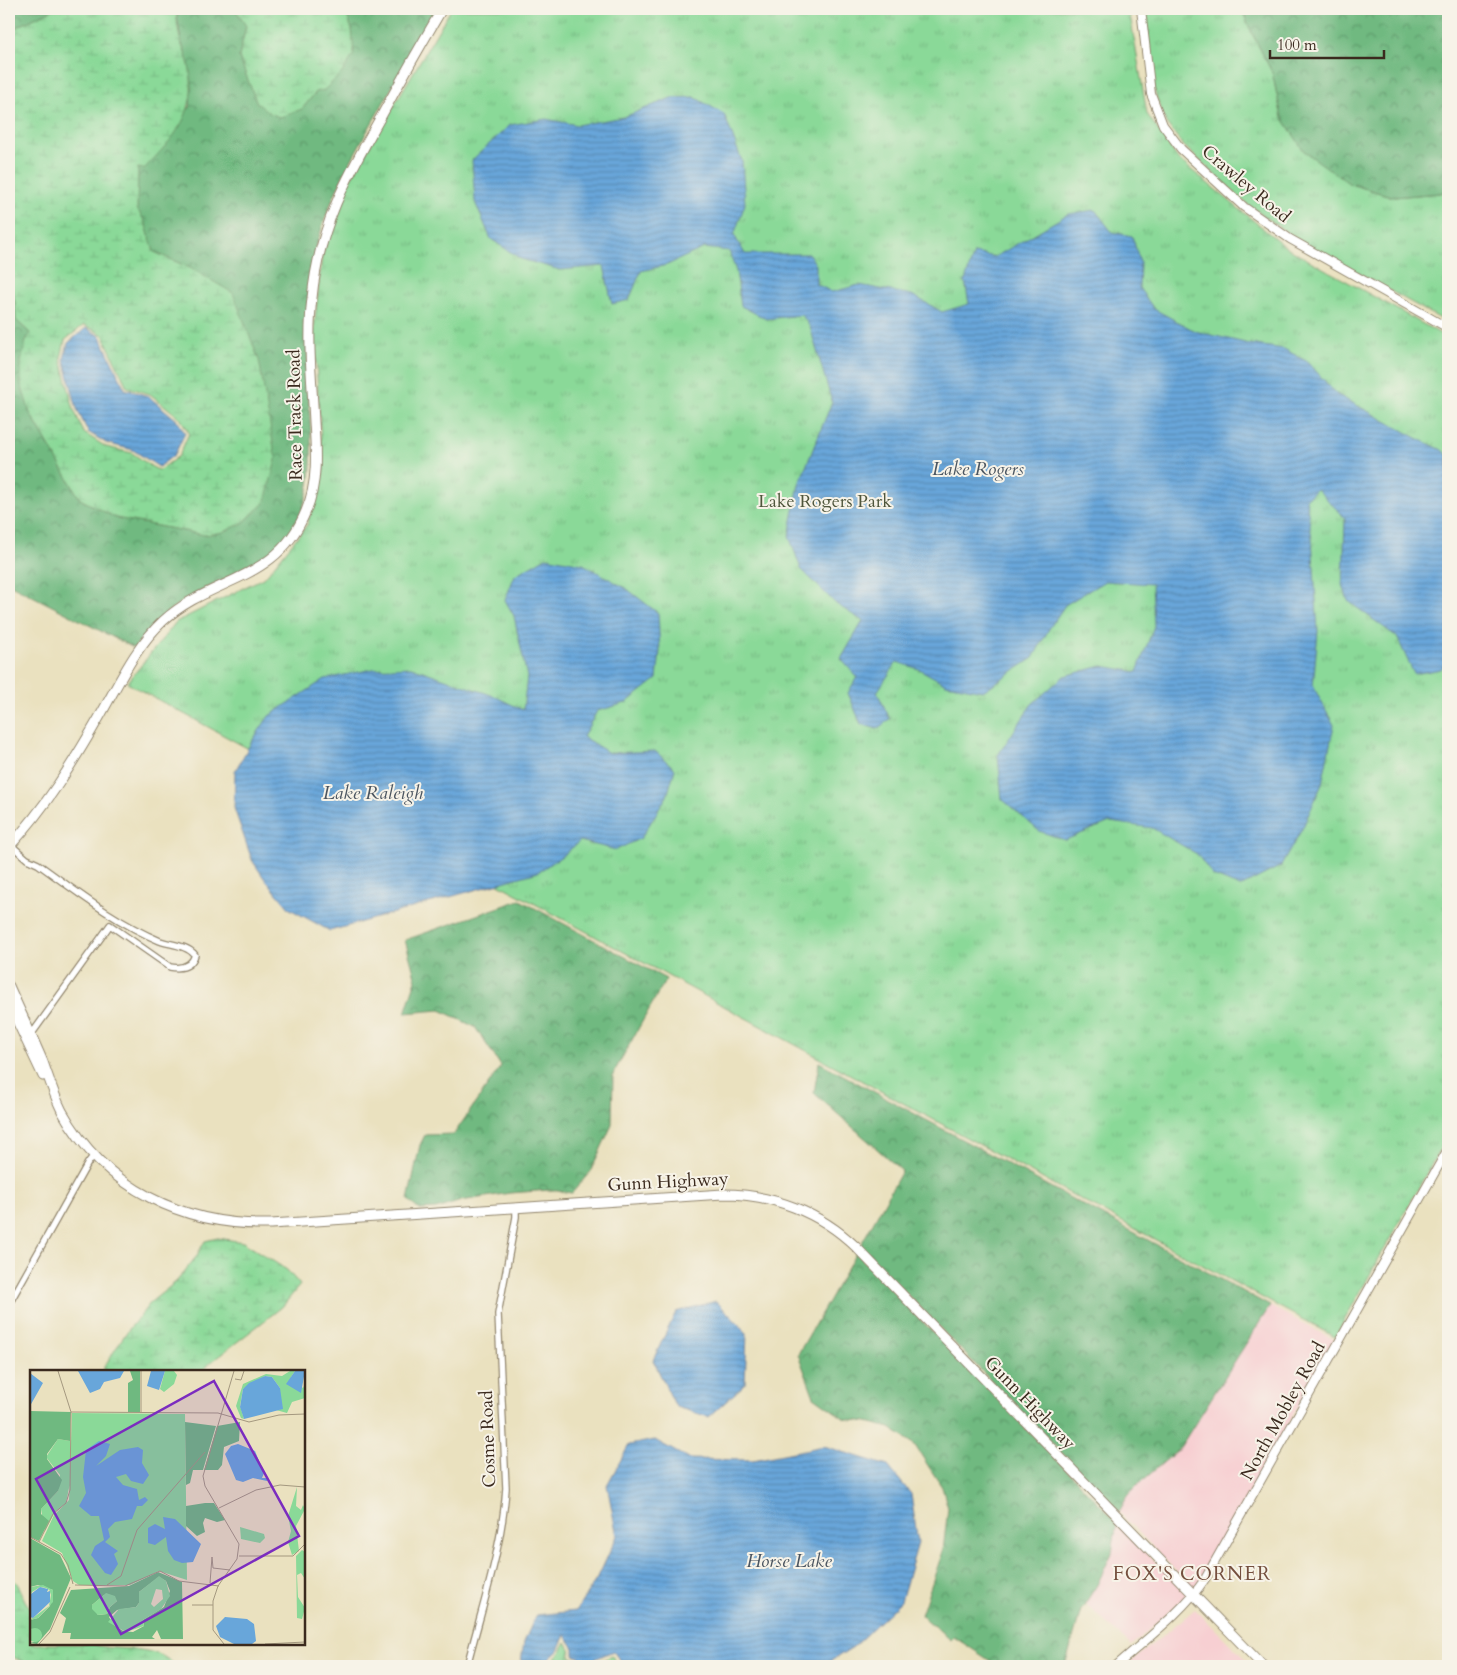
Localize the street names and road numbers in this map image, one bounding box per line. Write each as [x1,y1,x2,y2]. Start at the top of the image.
street label: Crawley Road [1196,139,1296,229]
street label: Race Track Road [281,349,309,481]
street label: Gunn Highway [607,1166,730,1198]
street label: North Mobley Road [1234,1337,1332,1485]
street label: Gunn Highway [979,1351,1081,1456]
street label: Cosme Road [474,1390,502,1488]

